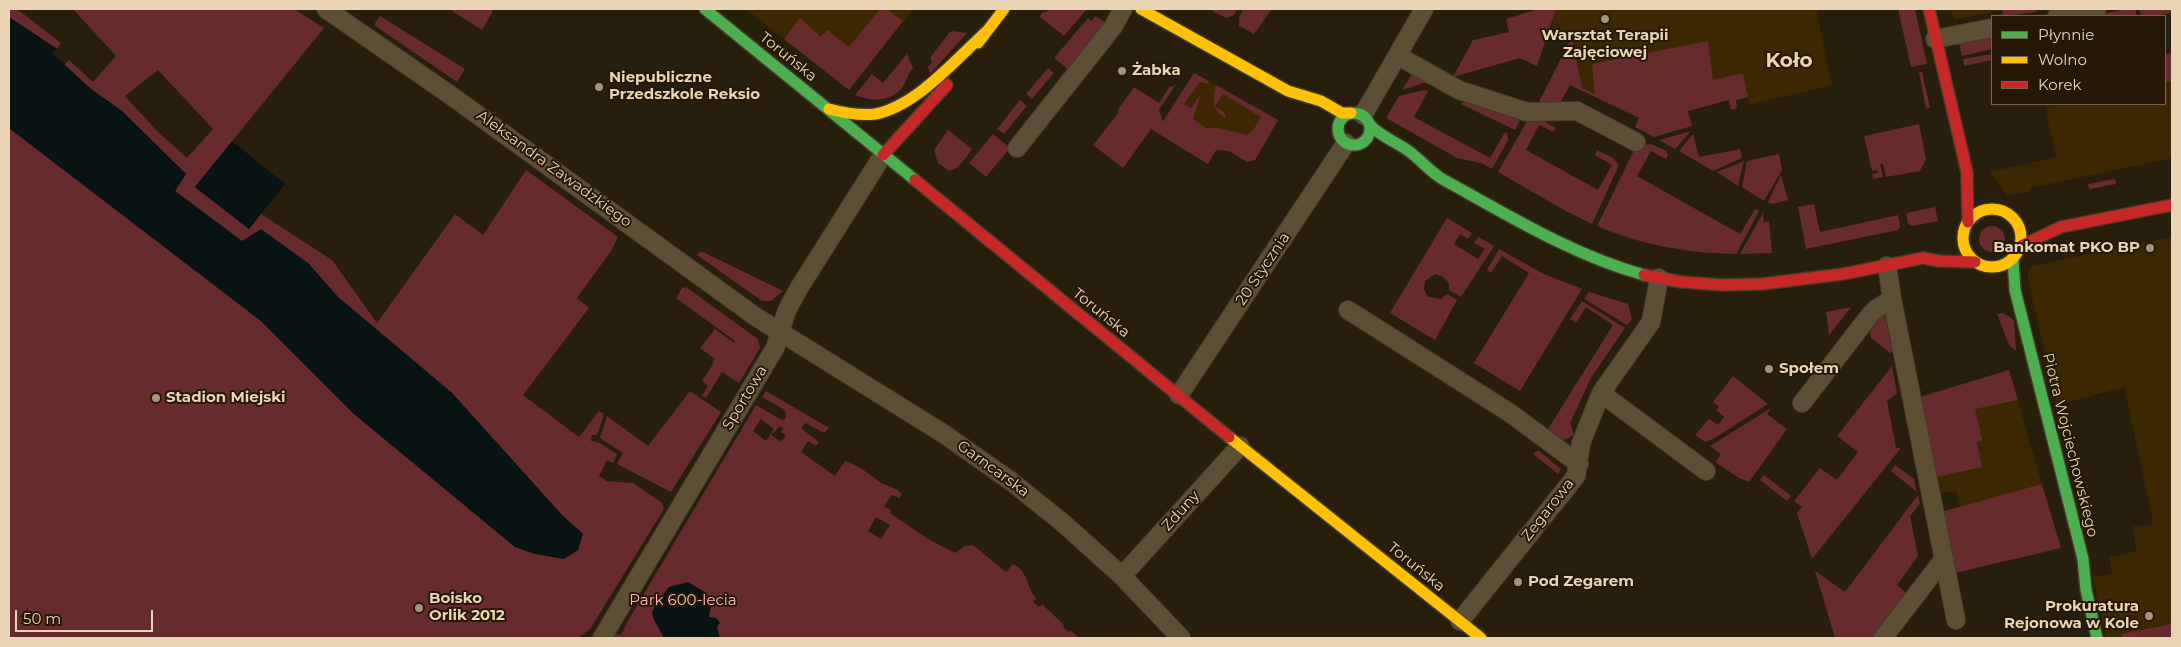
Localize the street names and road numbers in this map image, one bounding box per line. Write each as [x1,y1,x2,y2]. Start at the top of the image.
street label: Toruńska [756,28,820,86]
street label: Aleksandra Zawadzkiego [473,107,635,231]
street label: 20 Stycznia [1232,229,1294,309]
street label: Toruńska [1069,284,1133,342]
street label: Piotra Wojciechowskiego [2038,351,2102,539]
street label: Sportowa [719,363,771,433]
street label: Garncarska [953,437,1033,501]
street label: Zegarowa [1518,475,1578,545]
street label: Zduny [1158,487,1204,535]
street label: Toruńska [1384,538,1448,596]

